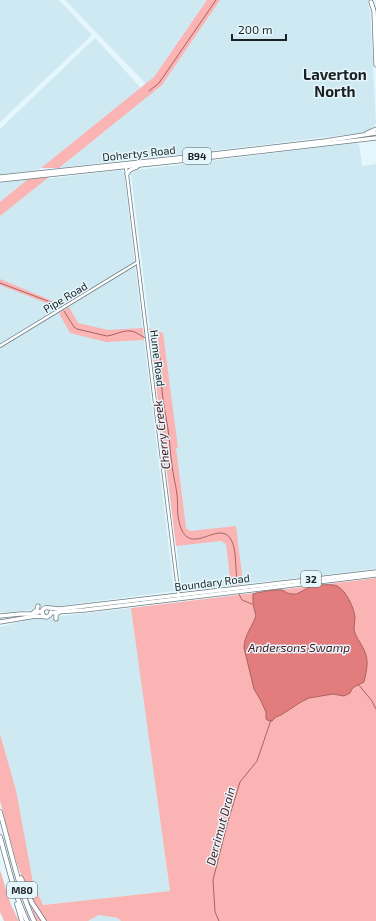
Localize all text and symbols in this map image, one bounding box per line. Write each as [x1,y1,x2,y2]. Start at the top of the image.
scale bar [232,16,286,42]
text: 200 m [238,22,272,36]
district label: Laverton North [303,65,367,100]
street label: Dohertys Road [102,143,176,163]
road number: B94 [183,148,211,164]
street label: Pipe Road [41,279,89,315]
street label: Hume Road [148,329,168,387]
water label: Cherry Creek [150,400,173,470]
street label: Boundary Road [174,571,250,593]
road number: 32 [301,571,321,587]
water label: Andersons Swamp [247,640,350,654]
water label: Derrimut Drain [203,785,237,867]
road number: M80 [7,882,37,898]

